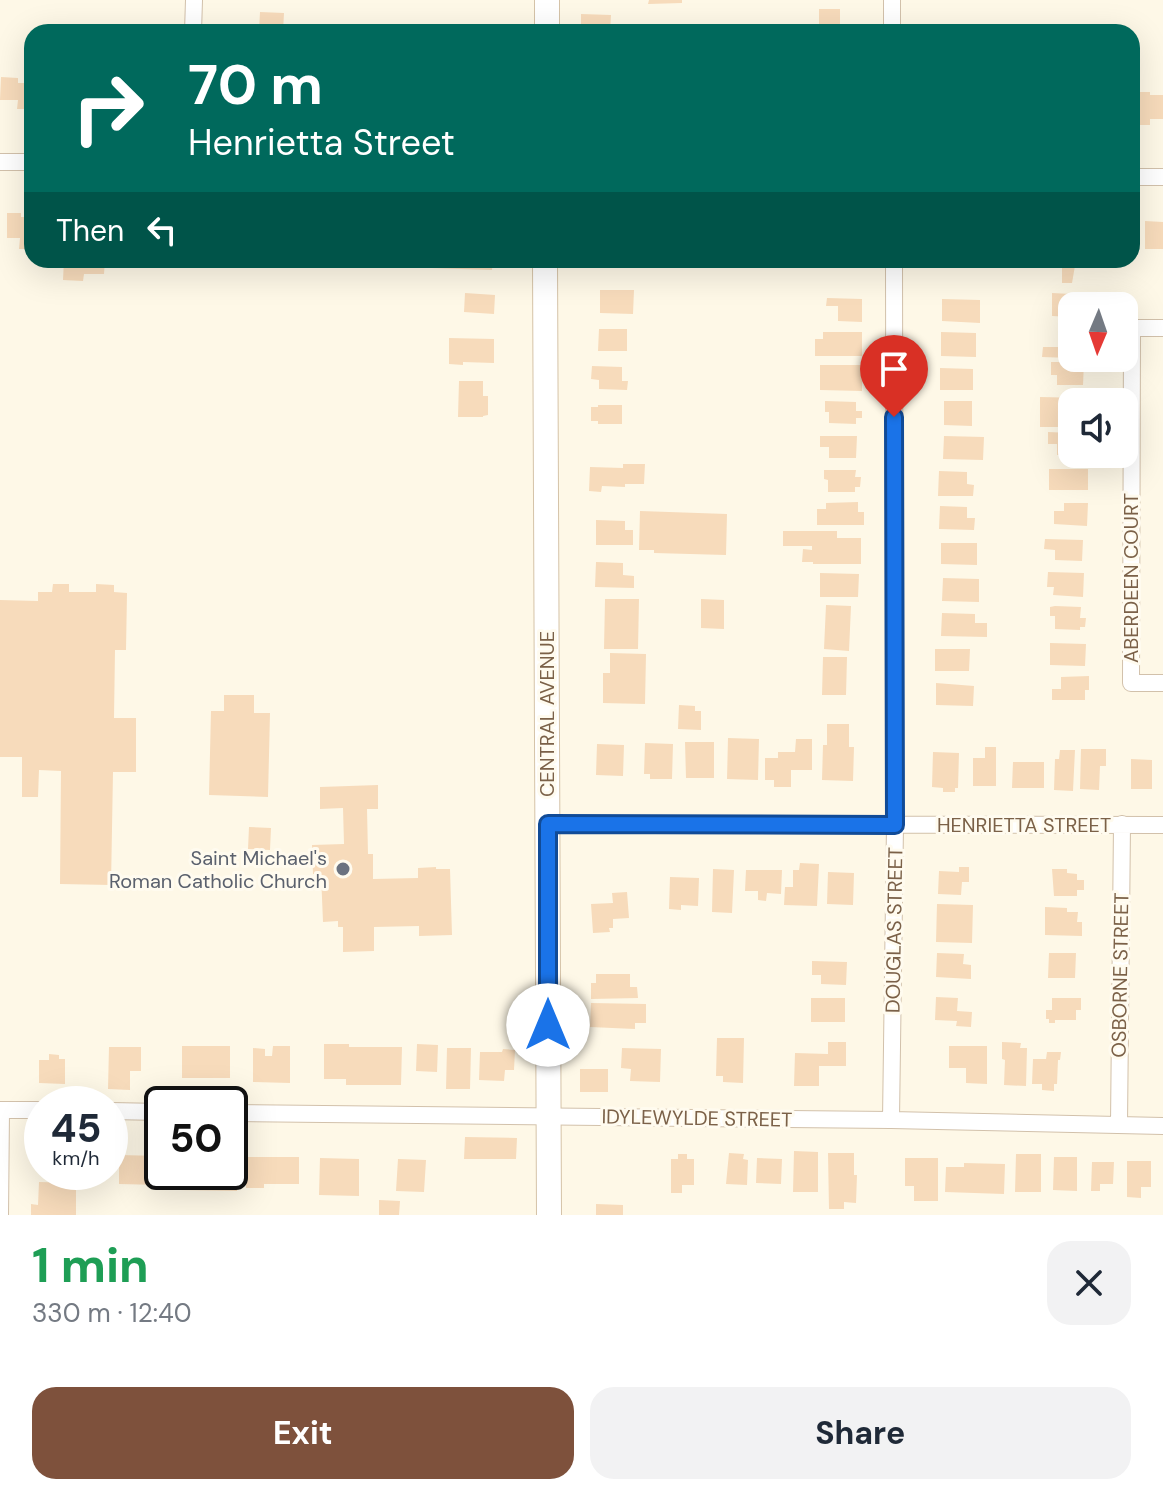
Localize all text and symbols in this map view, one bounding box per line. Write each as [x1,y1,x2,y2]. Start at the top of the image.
text: 70 m [188,48,323,121]
icon: right [56,56,160,160]
text: Henrietta Street [188,119,455,166]
icon: left [140,208,184,252]
text: Then [56,211,124,250]
north arrow [1058,292,1138,372]
map controls [1058,292,1138,468]
pin [860,335,928,417]
icon: arrive [872,347,916,391]
button: sound [1058,388,1138,468]
street label: ABERDEEN COURT [1118,493,1144,663]
street label: CENTRAL AVENUE [534,631,560,797]
street label: HENRIETTA STREET [937,812,1111,838]
place label: Saint Michael's Roman Catholic Church [109,845,327,894]
street label: DOUGLAS STREET [880,847,908,1013]
marker: Saint Michael's Roman Catholic Church [334,860,352,878]
street label: OSBORNE STREET [1106,892,1134,1058]
position arrow [506,983,590,1067]
speed limit sign: 50 [144,1086,248,1190]
text: 45 [51,1102,101,1154]
street label: IDYLEWYLDE STREET [601,1103,793,1133]
text: km/h [52,1145,100,1171]
text: 1 min [32,1234,149,1297]
button: close [1047,1241,1131,1325]
text: 330 m · 12:40 [32,1296,191,1330]
button: Exit [32,1387,574,1479]
button: Share [590,1387,1131,1479]

